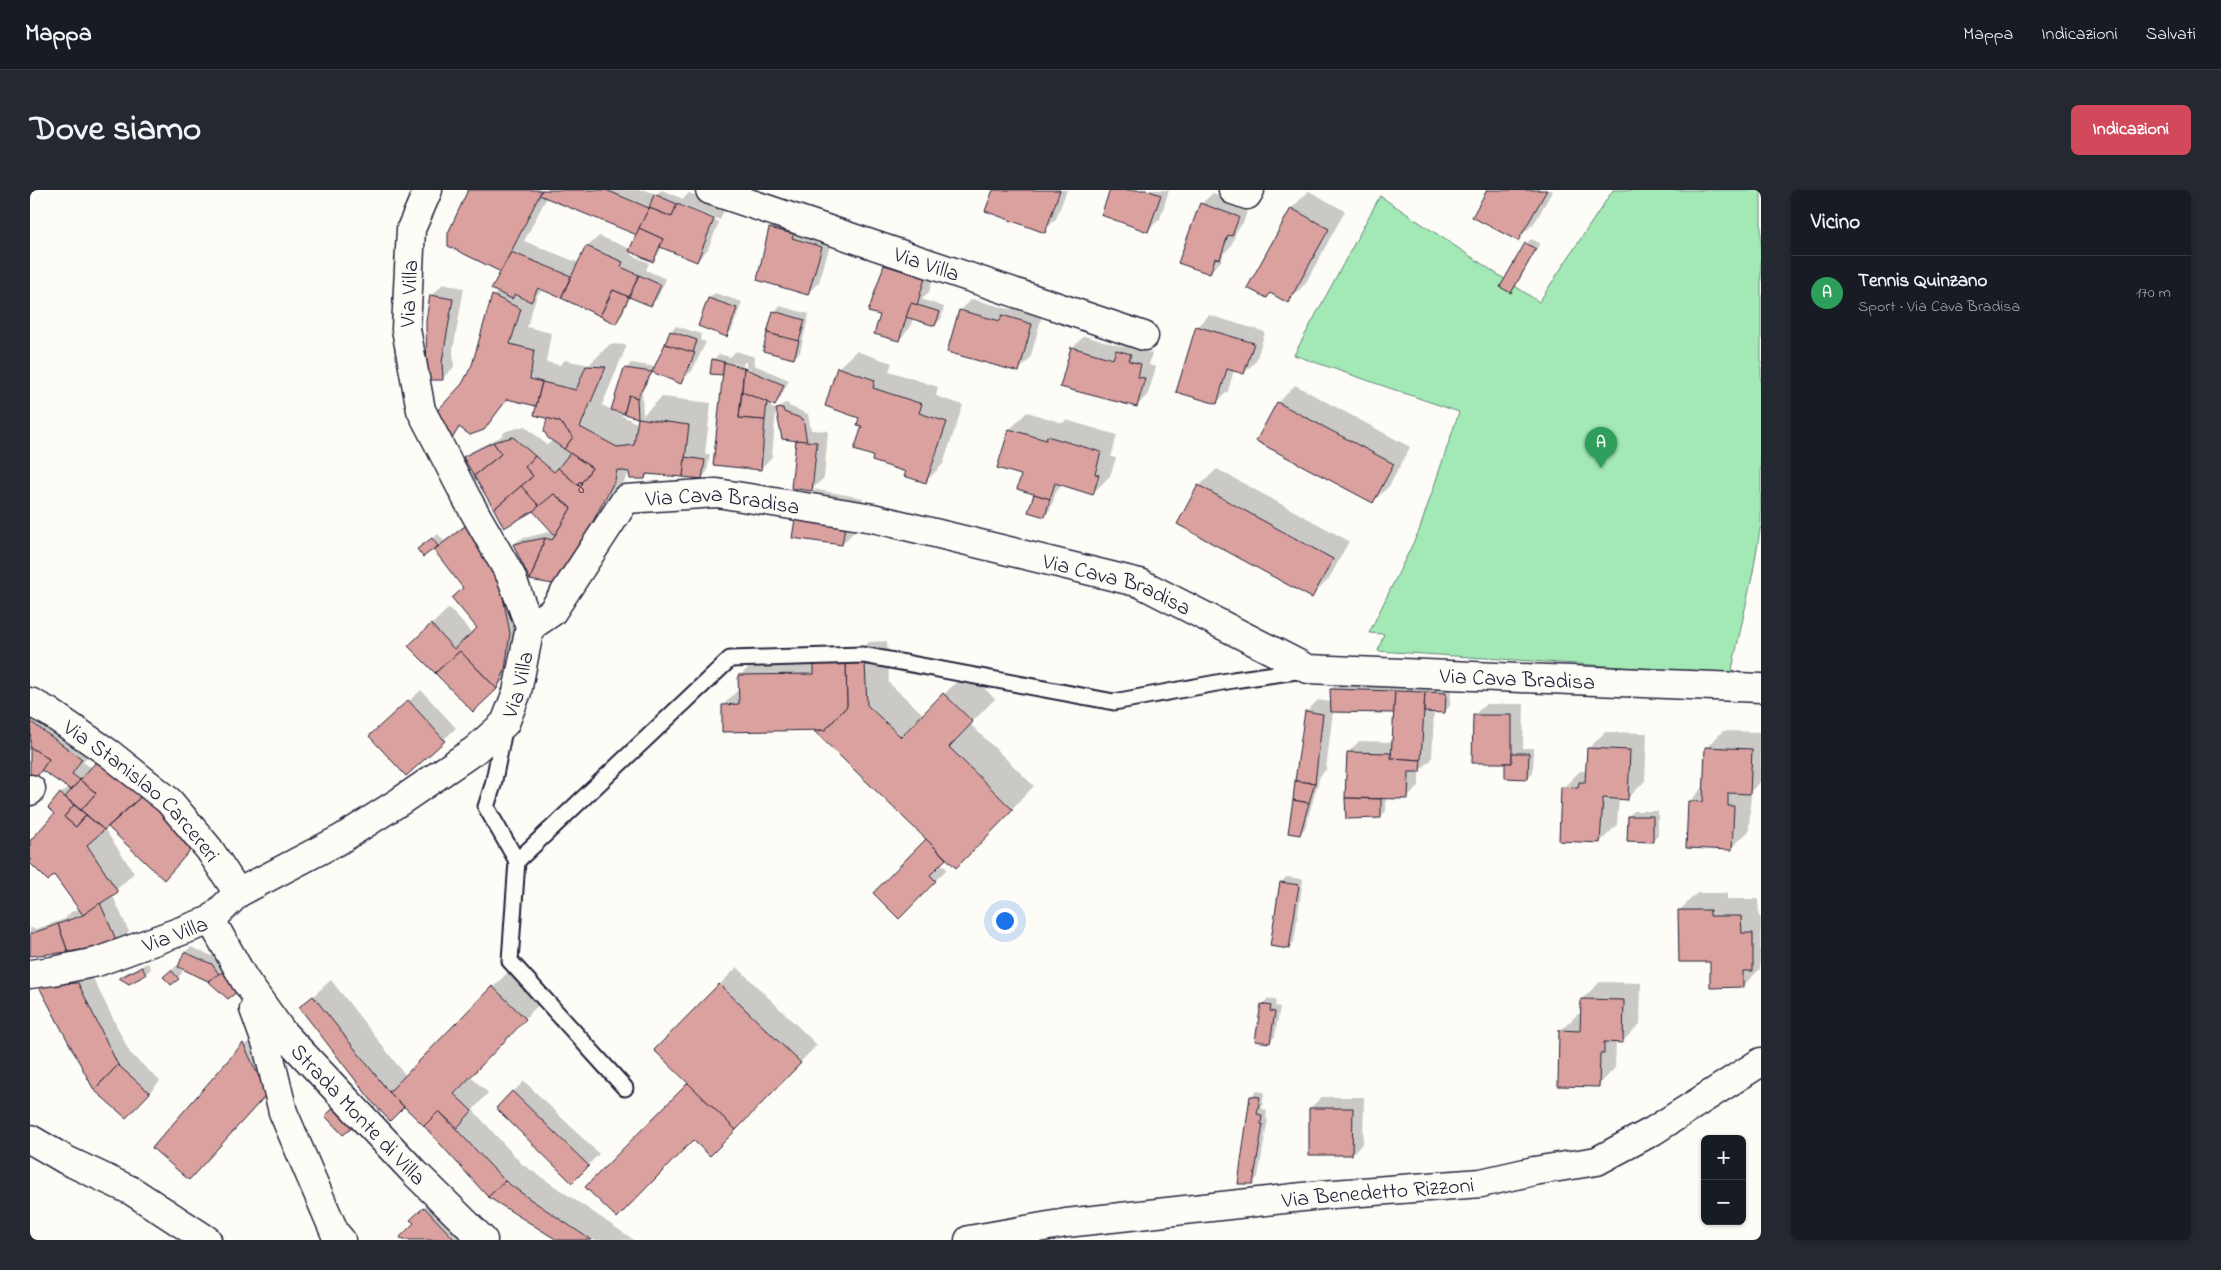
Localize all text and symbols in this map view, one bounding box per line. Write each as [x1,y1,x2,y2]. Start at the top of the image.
text: Mappa [25,17,92,52]
text: Mappa [1963,22,2013,48]
text: Indicazioni [2041,22,2118,48]
text: Salvati [2146,22,2196,48]
text: Dove siamo [30,105,201,156]
button: Indicazioni [2071,105,2191,155]
text: Vicino [1811,208,1860,238]
street label: Via Villa [888,240,963,292]
street label: Via Villa [393,259,428,329]
text: Tennis Quinzano [1858,268,1987,295]
text: A [1822,281,1832,305]
text: 170 m [2136,281,2171,305]
text: Sport · Via Cava Bradisa [1858,295,2020,319]
pin: A [1585,427,1617,468]
house number: 8 [577,474,585,503]
street label: Via Cava Bradisa [644,480,802,525]
street label: Via Cava Bradisa [1038,547,1196,625]
street label: Via Villa [495,649,544,724]
street label: Via Cava Bradisa [1438,661,1596,700]
street label: Via Stanislao Carcereri [55,713,226,869]
your location [992,908,1018,934]
street label: Via Villa [138,909,213,963]
street label: Strada Monte di Villa [282,1037,432,1194]
map controls [1701,1135,1746,1225]
button: + [1701,1135,1746,1180]
street label: Via Benedetto Rizzoni [1279,1171,1476,1218]
button: − [1701,1180,1746,1225]

